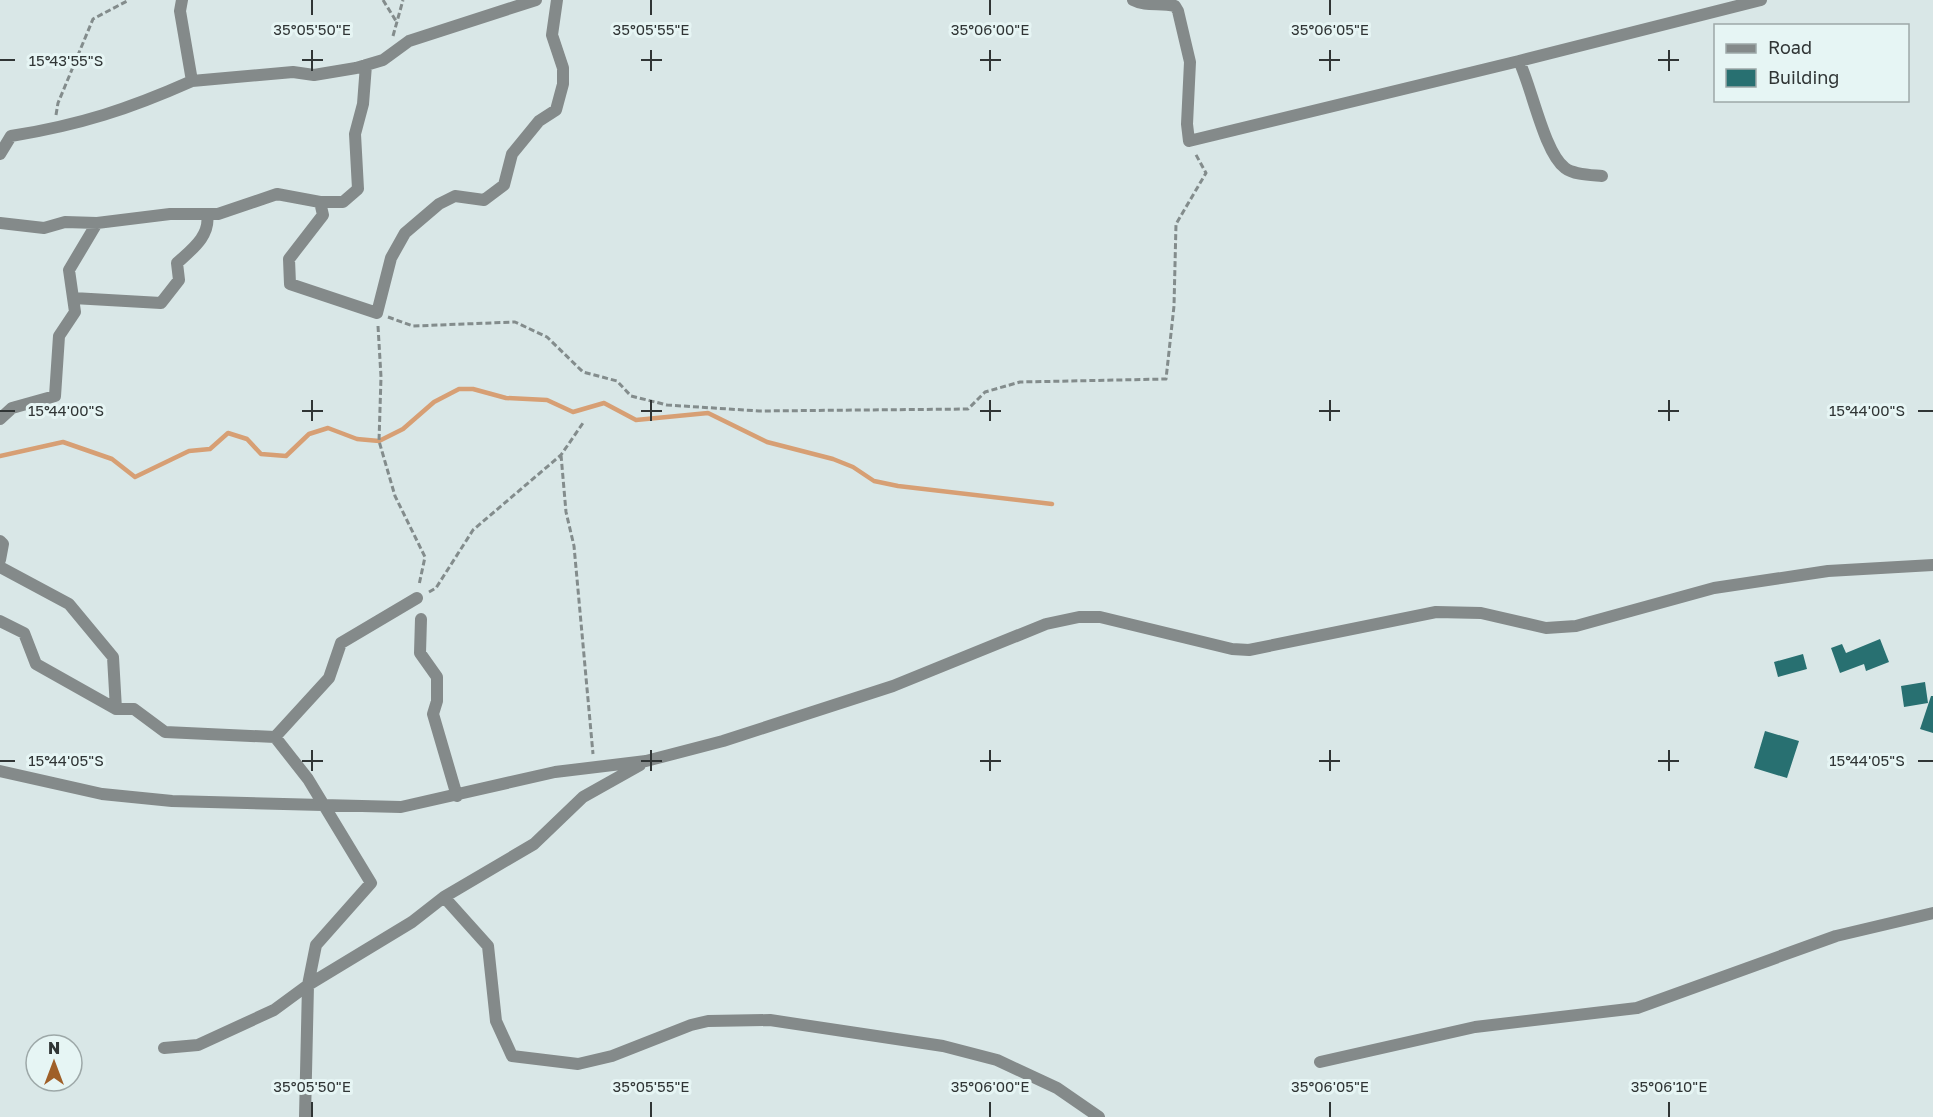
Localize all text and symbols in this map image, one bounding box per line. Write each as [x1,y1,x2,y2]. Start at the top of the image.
text: 35°05'50"E [273,20,351,38]
text: 35°05'55"E [612,20,690,38]
text: 35°06'00"E [951,20,1029,38]
text: 35°06'05"E [1291,20,1369,38]
legend [1714,24,1909,102]
text: Road [1768,36,1812,58]
text: 15°43'55"S [29,51,103,69]
text: Building [1768,66,1839,88]
text: 15°44'00"S [28,401,104,419]
text: 15°44'00"S [1829,401,1905,419]
text: 15°44'05"S [28,751,104,769]
text: 15°44'05"S [1829,751,1905,769]
north arrow [24,1033,84,1093]
text: N [48,1038,60,1058]
text: 35°05'50"E [273,1077,351,1095]
text: 35°05'55"E [612,1077,690,1095]
text: 35°06'00"E [951,1077,1029,1095]
text: 35°06'05"E [1291,1077,1369,1095]
text: 35°06'10"E [1631,1077,1707,1095]

